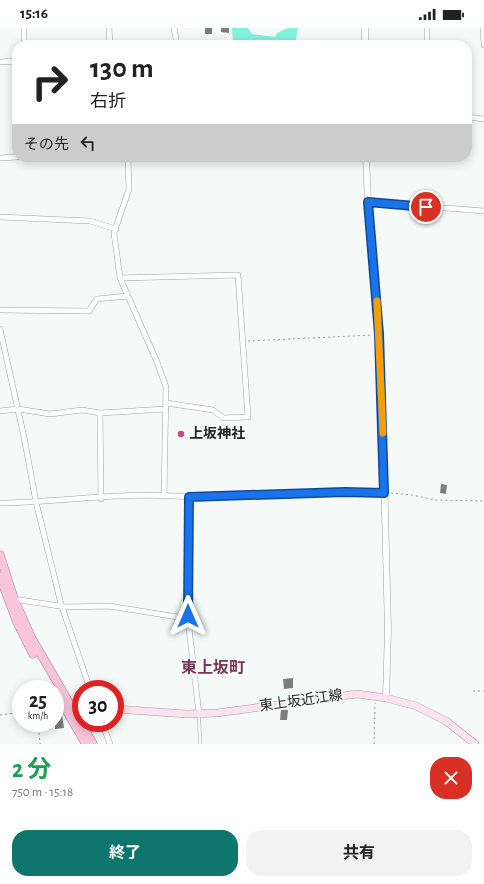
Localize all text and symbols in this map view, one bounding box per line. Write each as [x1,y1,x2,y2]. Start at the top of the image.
text: 15:16 [20,6,48,21]
text: 130 m [90,55,154,83]
icon: right [24,56,76,108]
text: 右折 [90,93,126,111]
icon: left [77,132,99,154]
text: その先 [24,137,69,152]
pin [409,190,443,224]
icon: arrive [415,196,437,218]
place label: 上坂神社 [189,425,245,441]
marker: 上坂神社 [176,429,186,439]
position arrow [167,595,209,637]
district label: 東上坂町 [181,659,245,676]
speed limit sign: 30 [72,680,124,732]
street label: 東上坂近江線 [258,687,344,714]
text: 25 [29,691,47,711]
text: km/h [28,711,48,721]
button: close [430,757,472,799]
text: 2 分 [12,758,51,782]
text: 750 m · 15:18 [12,786,73,799]
button: 終了 [12,830,238,876]
button: 共有 [246,830,472,876]

